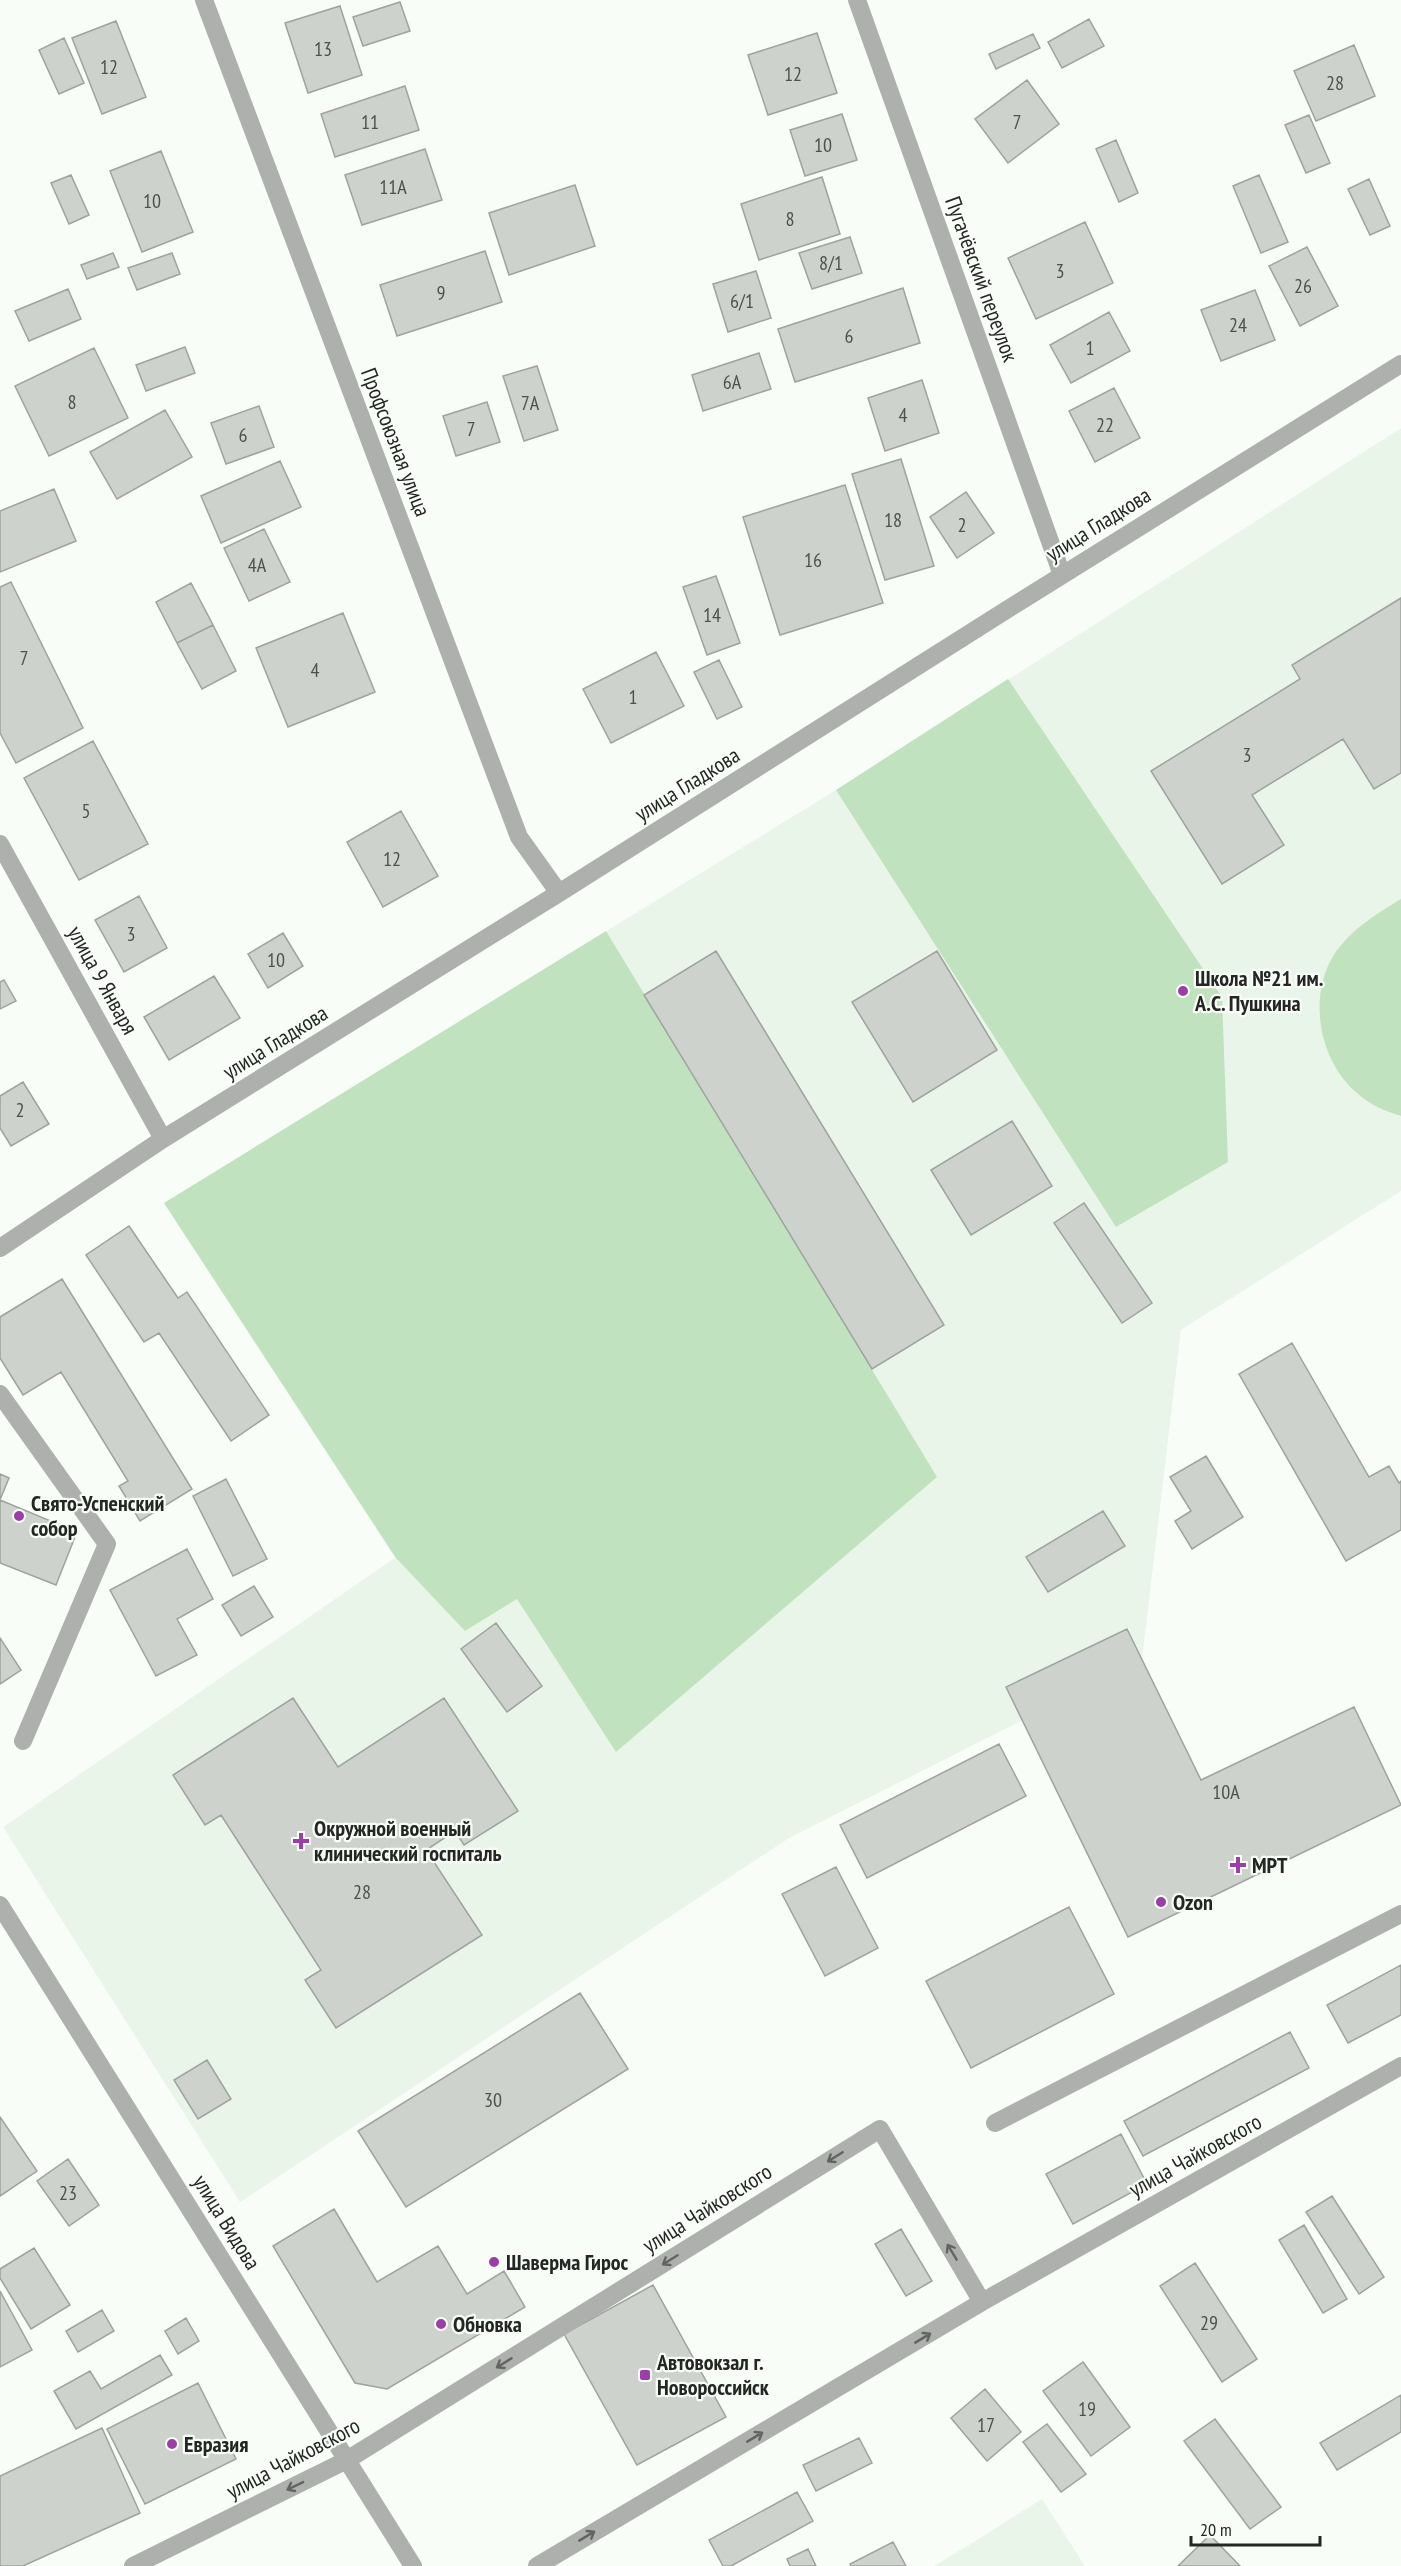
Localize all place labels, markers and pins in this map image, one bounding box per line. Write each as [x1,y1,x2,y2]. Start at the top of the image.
place label: Школа №21 им. А.С. Пушкина [1194,964,1323,1017]
marker: Школа №21 им. А.С. Пушкина [1176,984,1190,998]
place label: Свято-Успенский собор [31,1489,164,1542]
marker: Свято-Успенский собор [12,1509,26,1523]
place label: Окружной военный клинический госпиталь [314,1814,502,1867]
marker: Окружной военный клинический госпиталь [292,1832,310,1850]
place label: МРТ [1252,1851,1288,1879]
marker: МРТ [1229,1856,1247,1874]
place label: Ozon [1173,1888,1213,1916]
marker: Ozon [1154,1895,1168,1909]
place label: Шаверма Гирос [506,2248,629,2276]
marker: Шаверма Гирос [487,2255,501,2269]
place label: Обновка [453,2310,522,2338]
marker: Обновка [434,2317,448,2331]
place label: Автовокзал г. Новороссийск [656,2348,770,2401]
marker: Автовокзал г. Новороссийск [638,2368,652,2382]
place label: Евразия [184,2430,249,2458]
marker: Евразия [165,2437,179,2451]

